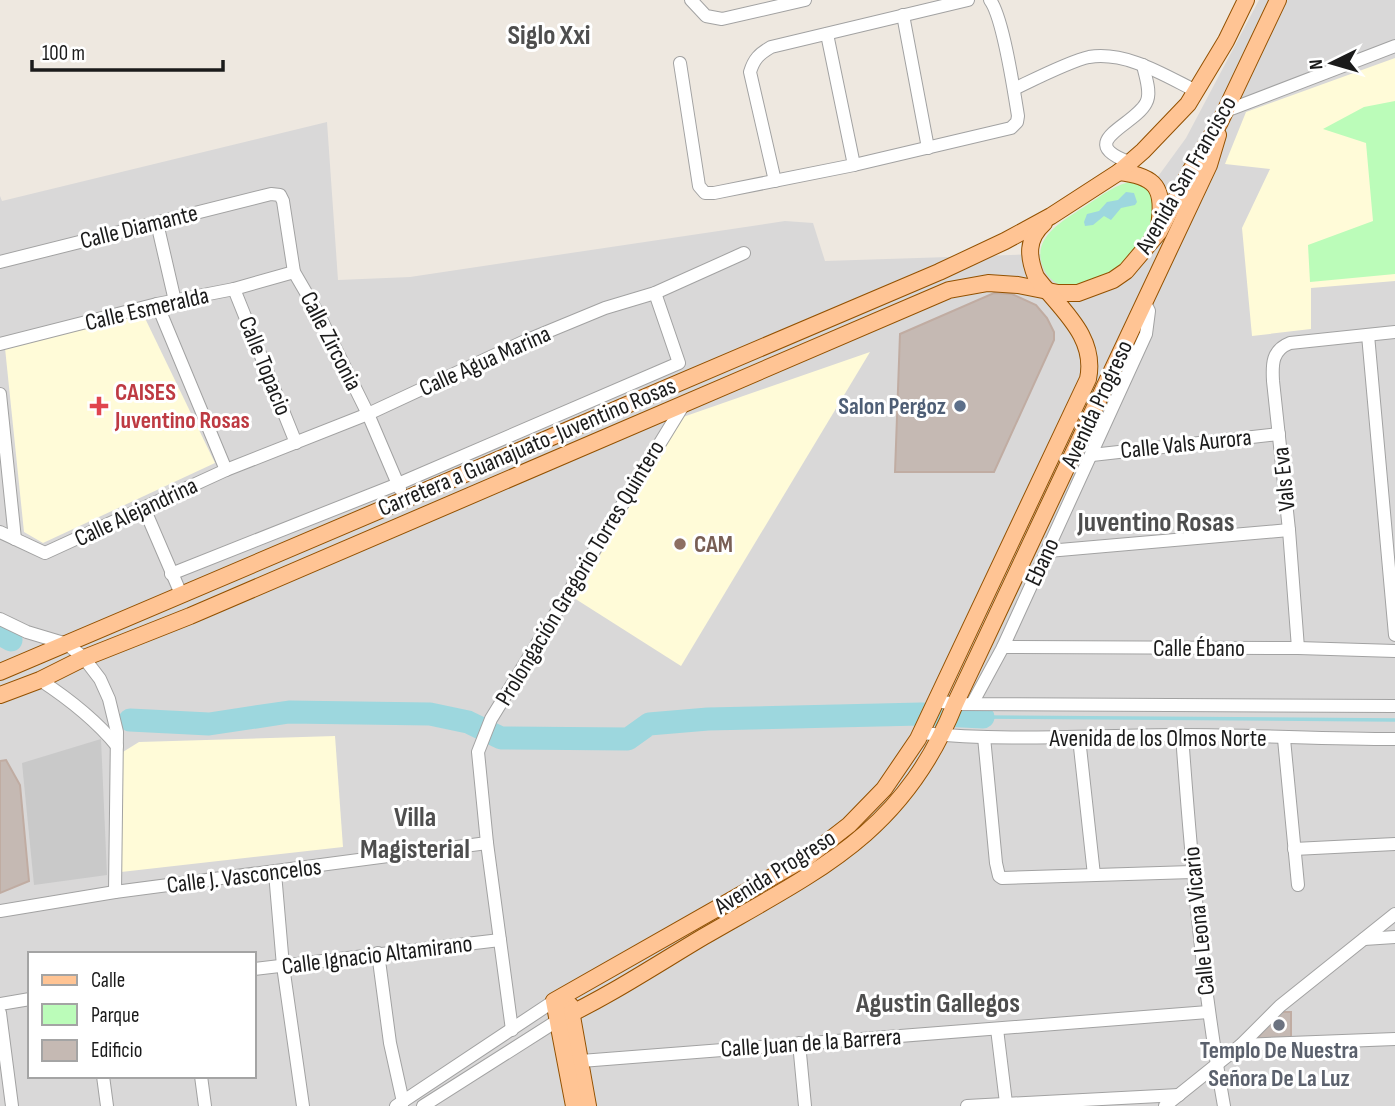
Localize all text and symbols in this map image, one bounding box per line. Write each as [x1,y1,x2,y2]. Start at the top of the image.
district label: Siglo Xxi [507,19,591,52]
scale bar [32,28,222,72]
north arrow [1297,28,1367,98]
text: 100 m [42,41,85,66]
text: N [1305,58,1328,70]
street label: Avenida San Francisco [1129,91,1243,260]
street label: Calle Diamante [77,198,201,256]
street label: Calle Esmeralda [82,281,212,337]
street label: Calle Zirconia [294,287,368,395]
street label: Calle Topacio [232,312,298,420]
street label: Calle Agua Marina [415,319,555,403]
street label: Avenida Progreso [1054,336,1139,473]
street label: Carretera a Guanajuato-Juventino Rosas [374,371,680,523]
place label: CAISES Juventino Rosas [114,378,250,435]
place label: Salon Pergoz [838,392,946,421]
marker: CAISES Juventino Rosas [89,396,109,416]
marker: Salon Pergoz [952,398,968,414]
street label: Calle Vals Aurora [1119,423,1253,465]
street label: Prolongación Gregorio Torres Quintero [489,435,671,711]
street label: Vals Eva [1266,446,1302,512]
street label: Calle Alejandrina [70,471,202,553]
district label: Juventino Rosas [1076,506,1235,539]
place label: CAM [694,530,733,559]
street label: Ebano [1018,534,1066,590]
marker: CAM [672,536,688,552]
street label: Calle Ébano [1153,634,1245,663]
street label: Avenida de los Olmos Norte [1048,724,1267,753]
district label: Villa Magisterial [360,801,470,866]
street label: Avenida Progreso [708,823,841,921]
street label: Calle Leona Vicario [1177,845,1221,997]
street label: Calle J. Vasconcelos [165,852,323,900]
street label: Calle Ignacio Altamirano [280,929,474,981]
legend [28,952,256,1078]
text: Calle [91,968,125,993]
district label: Agustin Gallegos [855,987,1020,1020]
text: Parque [91,1003,139,1028]
marker: Templo De Nuestra Señora De La Luz [1271,1017,1287,1033]
street label: Calle Juan de la Barrera [720,1022,902,1064]
place label: Templo De Nuestra Señora De La Luz [1200,1036,1358,1093]
text: Edificio [91,1038,142,1063]

